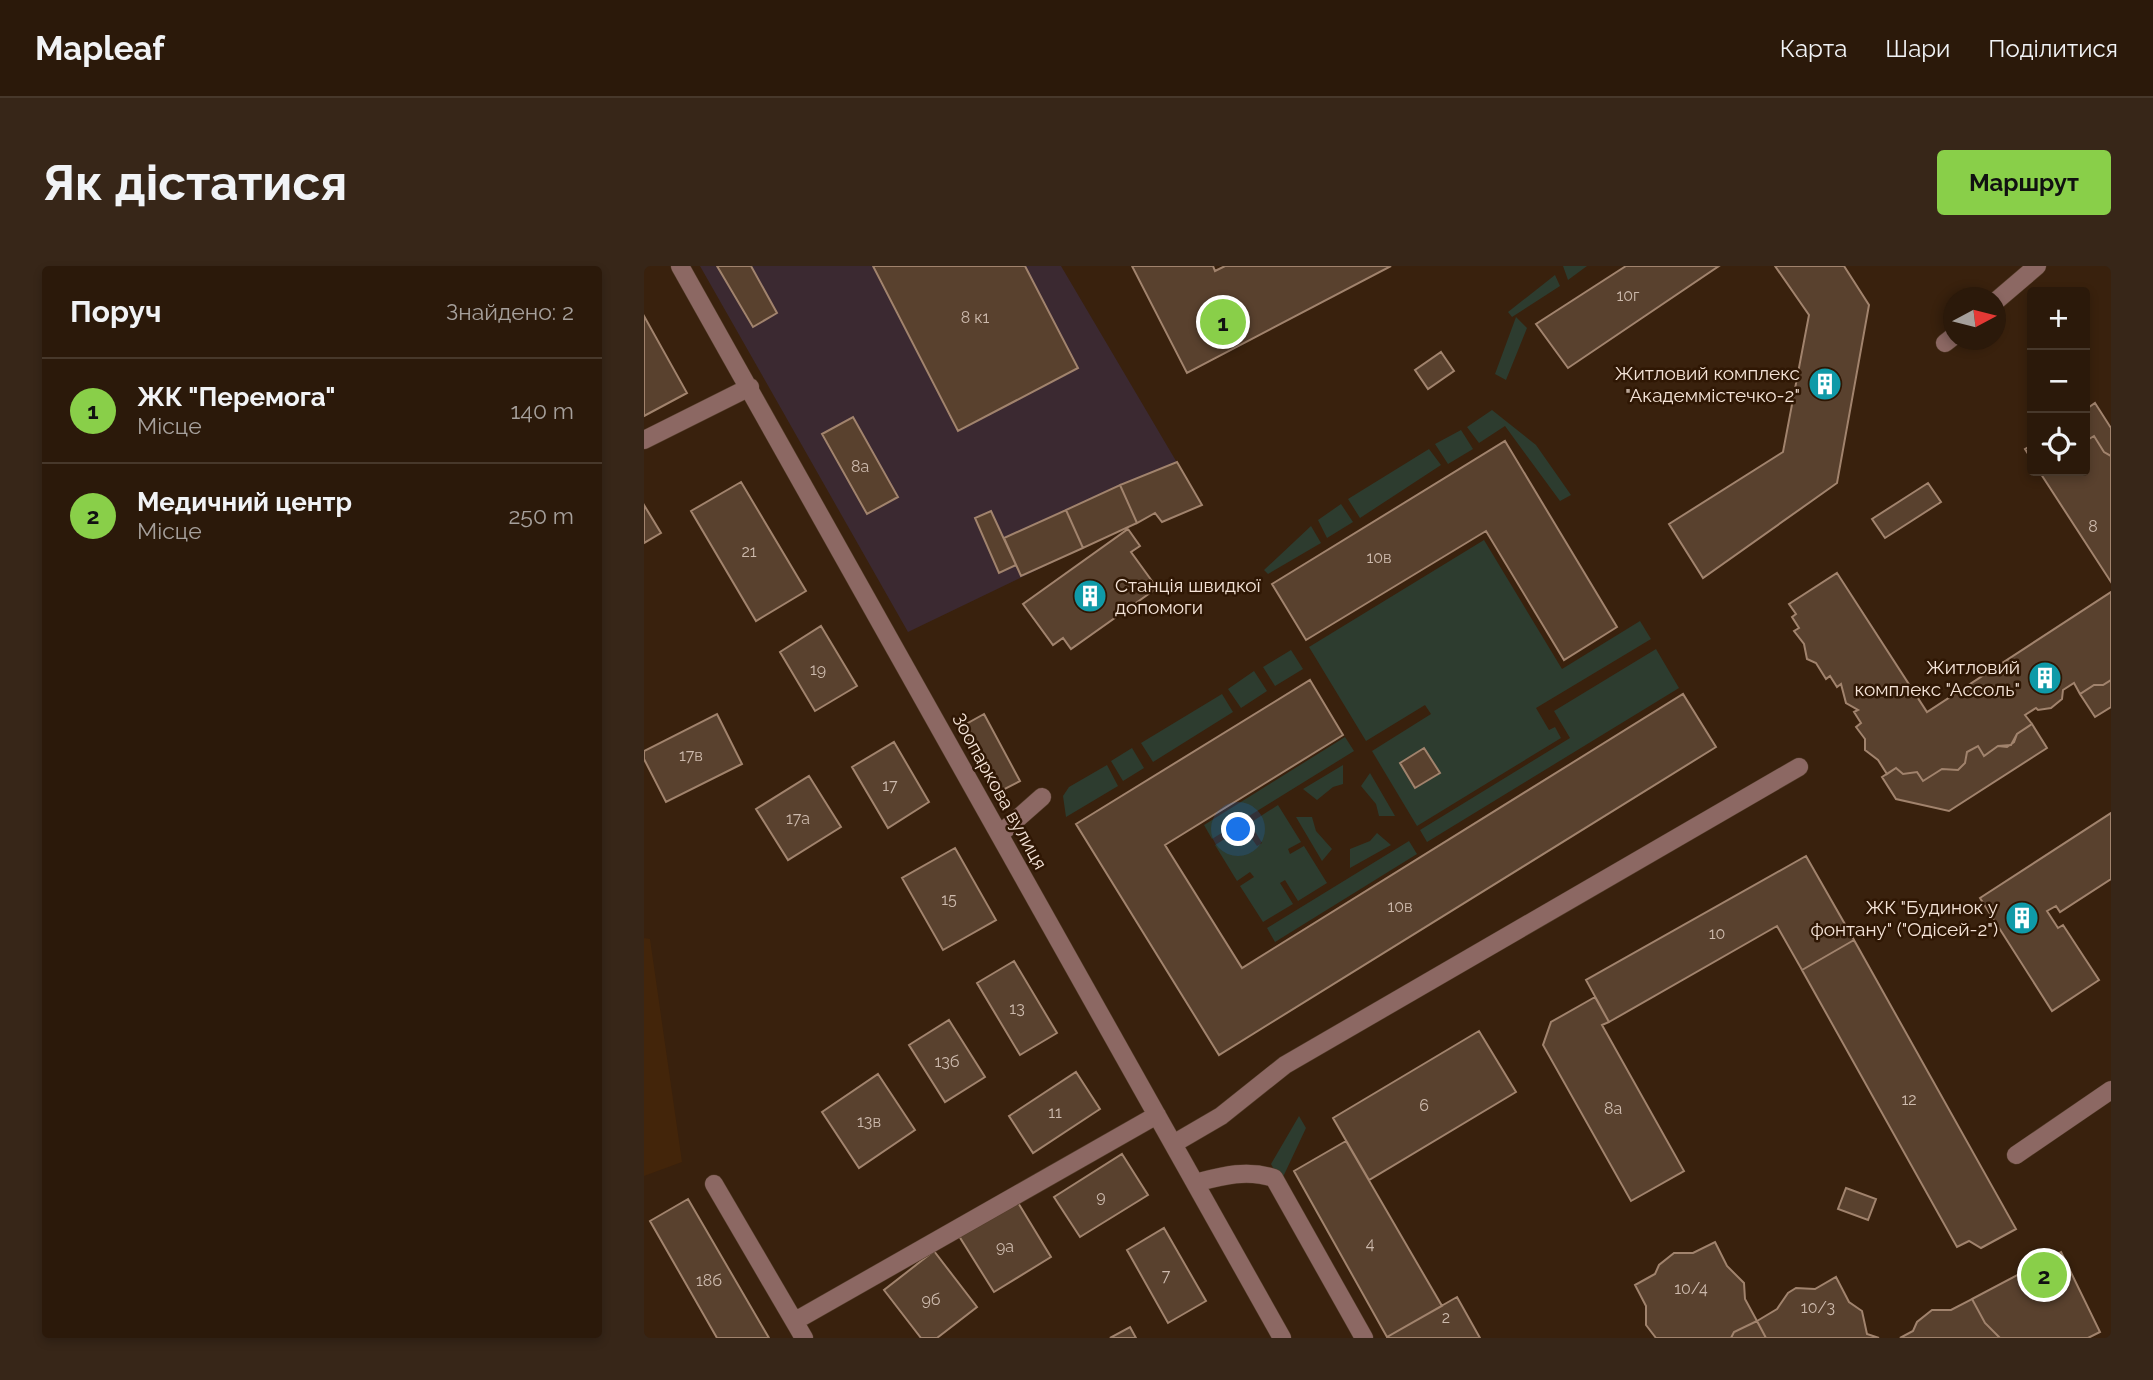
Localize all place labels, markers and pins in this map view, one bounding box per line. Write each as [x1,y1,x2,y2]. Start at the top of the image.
pin: 1 [1200,296,1246,348]
place label: Житловий комплекс "Академмістечко-2" [1615,362,1800,406]
building icon: Житловий комплекс "Академмістечко-2" [1806,365,1844,403]
place label: Станція швидкої допомоги [1115,574,1262,618]
building icon: Станція швидкої допомоги [1071,577,1109,615]
place label: Житловий комплекс "Ассоль" [1855,656,2020,700]
building icon: Житловий комплекс "Ассоль" [2026,659,2064,697]
place label: ЖК "Будинок у фонтану" ("Одісей-2") [1810,896,1998,940]
building icon: ЖК "Будинок у фонтану" ("Одісей-2") [2003,899,2041,937]
pin: 2 [2021,1249,2067,1301]

